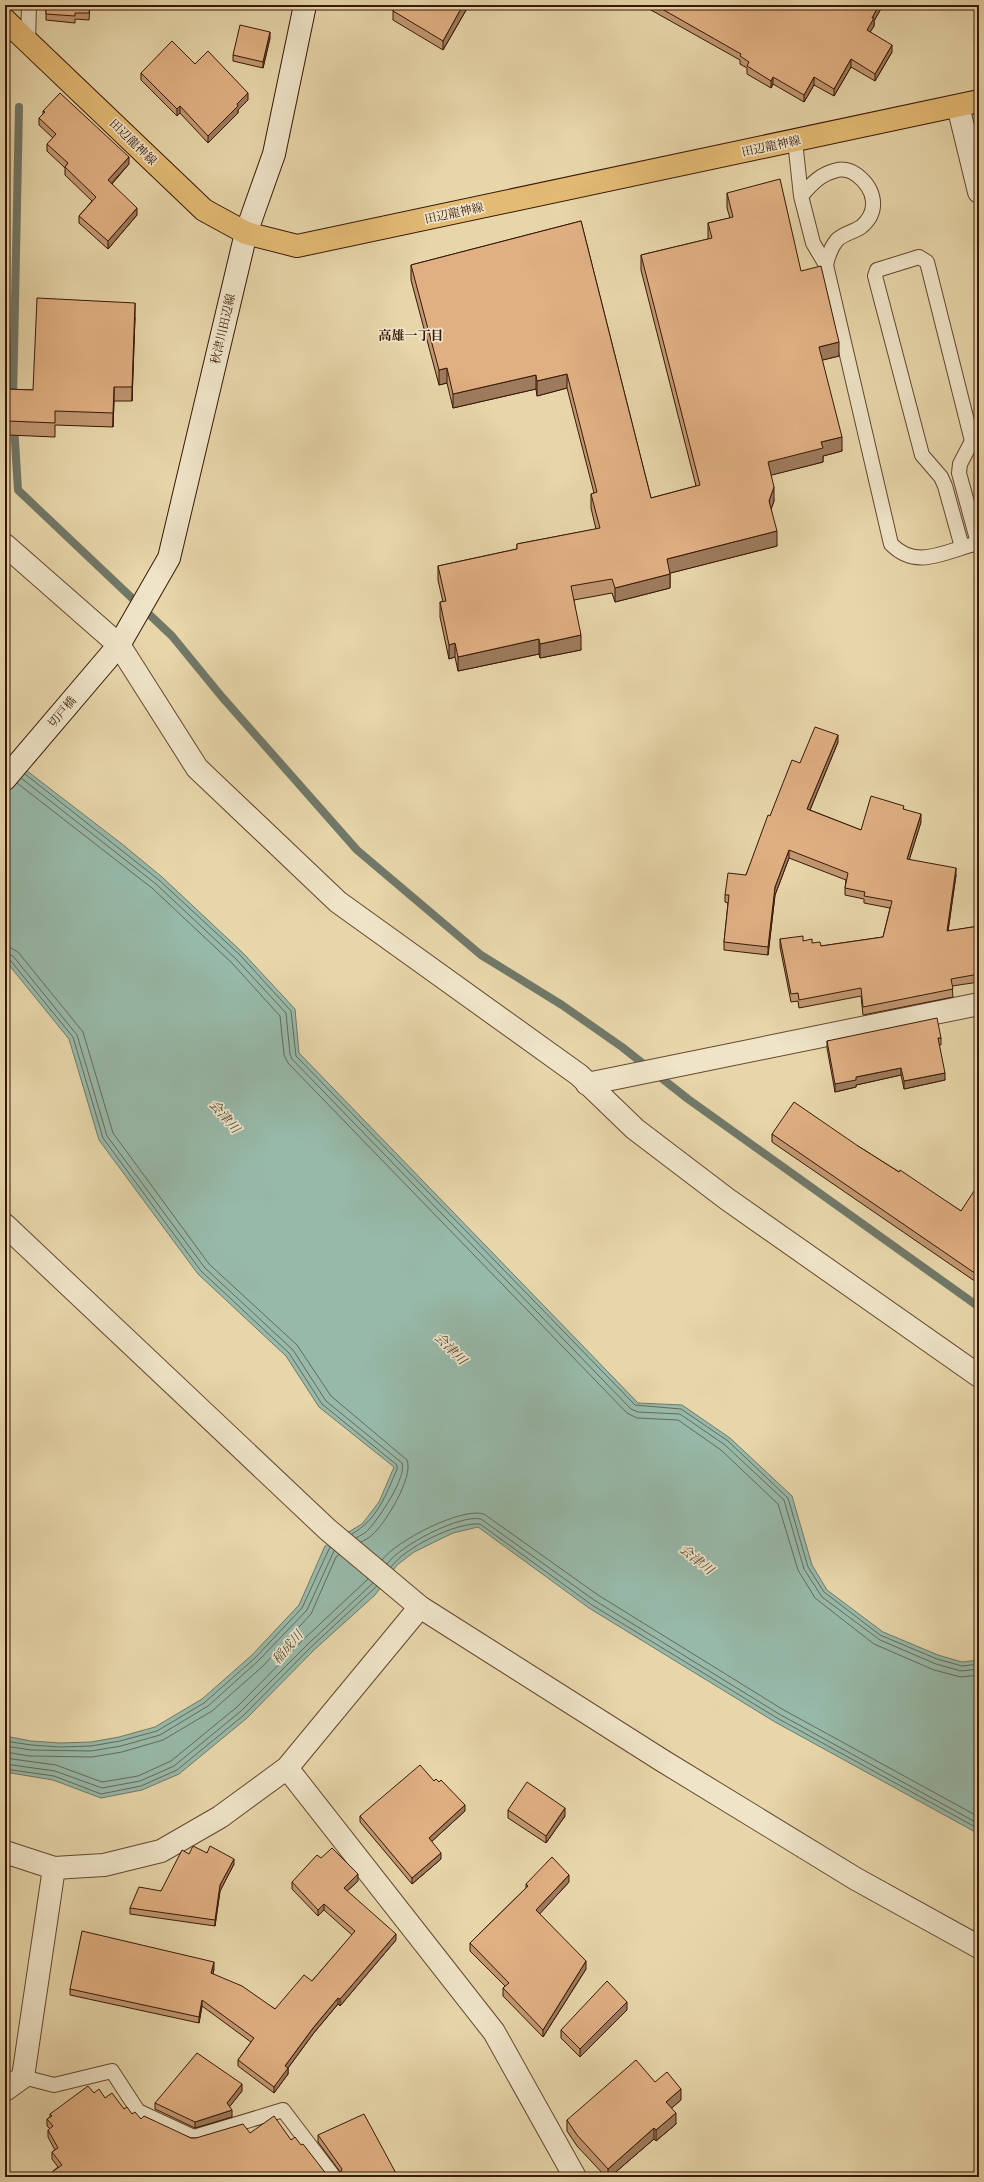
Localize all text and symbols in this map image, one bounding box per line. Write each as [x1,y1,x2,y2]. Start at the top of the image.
street label: 田辺龍神線 [105,116,159,169]
street label: 田辺龍神線 [740,133,802,161]
street label: 田辺龍神線 [423,200,485,228]
street label: 秋津川田辺線 [208,292,240,366]
district label: 高雄一丁目 [378,328,444,346]
street label: 切戸橋 [45,694,80,732]
water label: 会津川 [204,1097,244,1139]
water label: 会津川 [429,1329,471,1371]
water label: 会津川 [675,1541,718,1581]
water label: 稲成川 [269,1626,309,1669]

